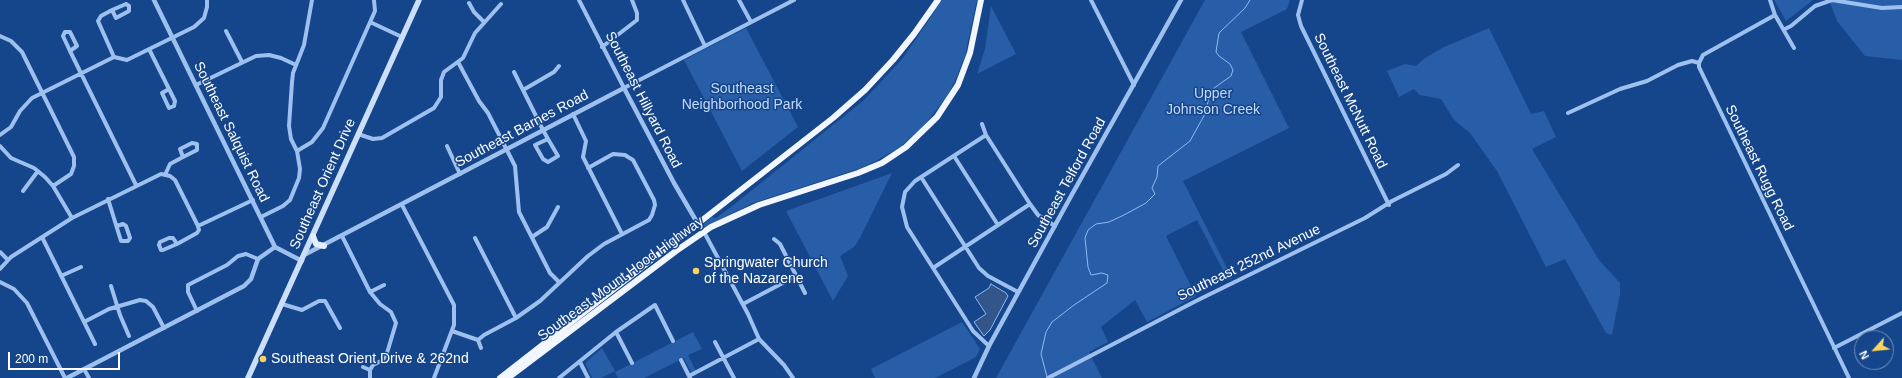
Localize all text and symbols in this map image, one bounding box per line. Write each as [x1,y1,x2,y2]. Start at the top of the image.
street label: Southeast Hillyard Road [601,29,685,171]
street label: Southeast McNutt Road [1310,31,1390,171]
street label: Southeast Salquist Road [190,59,272,205]
park label: Southeast Neighborhood Park [682,81,802,114]
park label: Upper Johnson Creek [1166,86,1260,118]
street label: Southeast Barnes Road [452,87,592,171]
street label: Southeast Rugg Road [1721,102,1797,234]
street label: Southeast Telford Road [1024,115,1110,251]
street label: Southeast Orient Drive [287,116,359,252]
street label: Southeast Mount Hood Highway [535,213,707,345]
street label: Southeast 252nd Avenue [1175,221,1323,305]
place label: Springwater Church of the Nazarene [704,255,828,288]
marker: Springwater Church of the Nazarene [691,266,701,276]
north arrow [1854,330,1894,370]
scale bar [10,344,122,370]
text: N [1857,349,1871,361]
place label: Southeast Orient Drive & 262nd [271,351,469,367]
text: 200 m [15,352,48,366]
marker: Southeast Orient Drive & 262nd [258,354,268,364]

